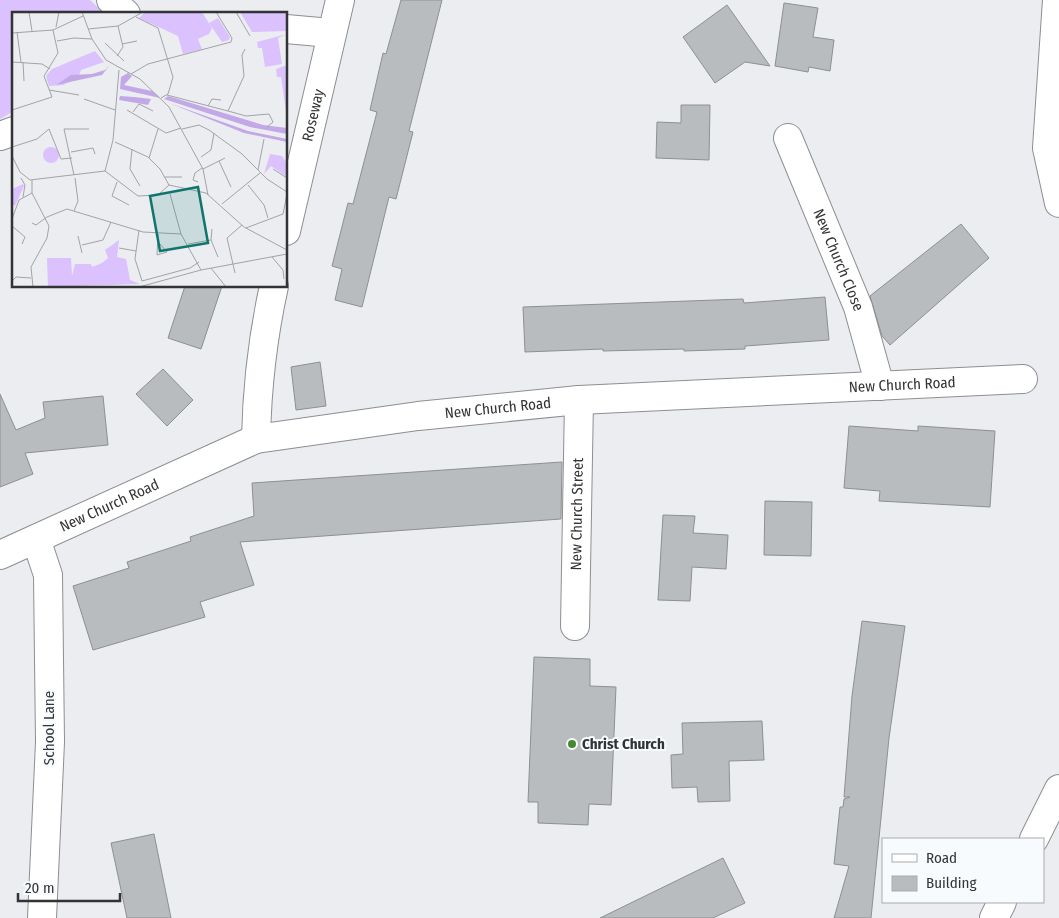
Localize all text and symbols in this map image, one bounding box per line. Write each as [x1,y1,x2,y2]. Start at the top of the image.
inset map [12,12,288,288]
street label: Roseway [298,87,328,143]
street label: New Church Close [809,206,868,314]
street label: New Church Road [848,373,956,396]
street label: New Church Road [444,394,552,422]
street label: New Church Street [567,457,587,571]
street label: New Church Road [57,475,162,536]
street label: School Lane [40,691,58,765]
place label: Christ Church [582,735,665,753]
marker: Christ Church [566,738,578,750]
legend [882,838,1044,903]
text: Road [926,849,957,867]
scale bar [18,870,120,902]
text: Building [926,874,977,892]
text: 20 m [25,879,55,897]

